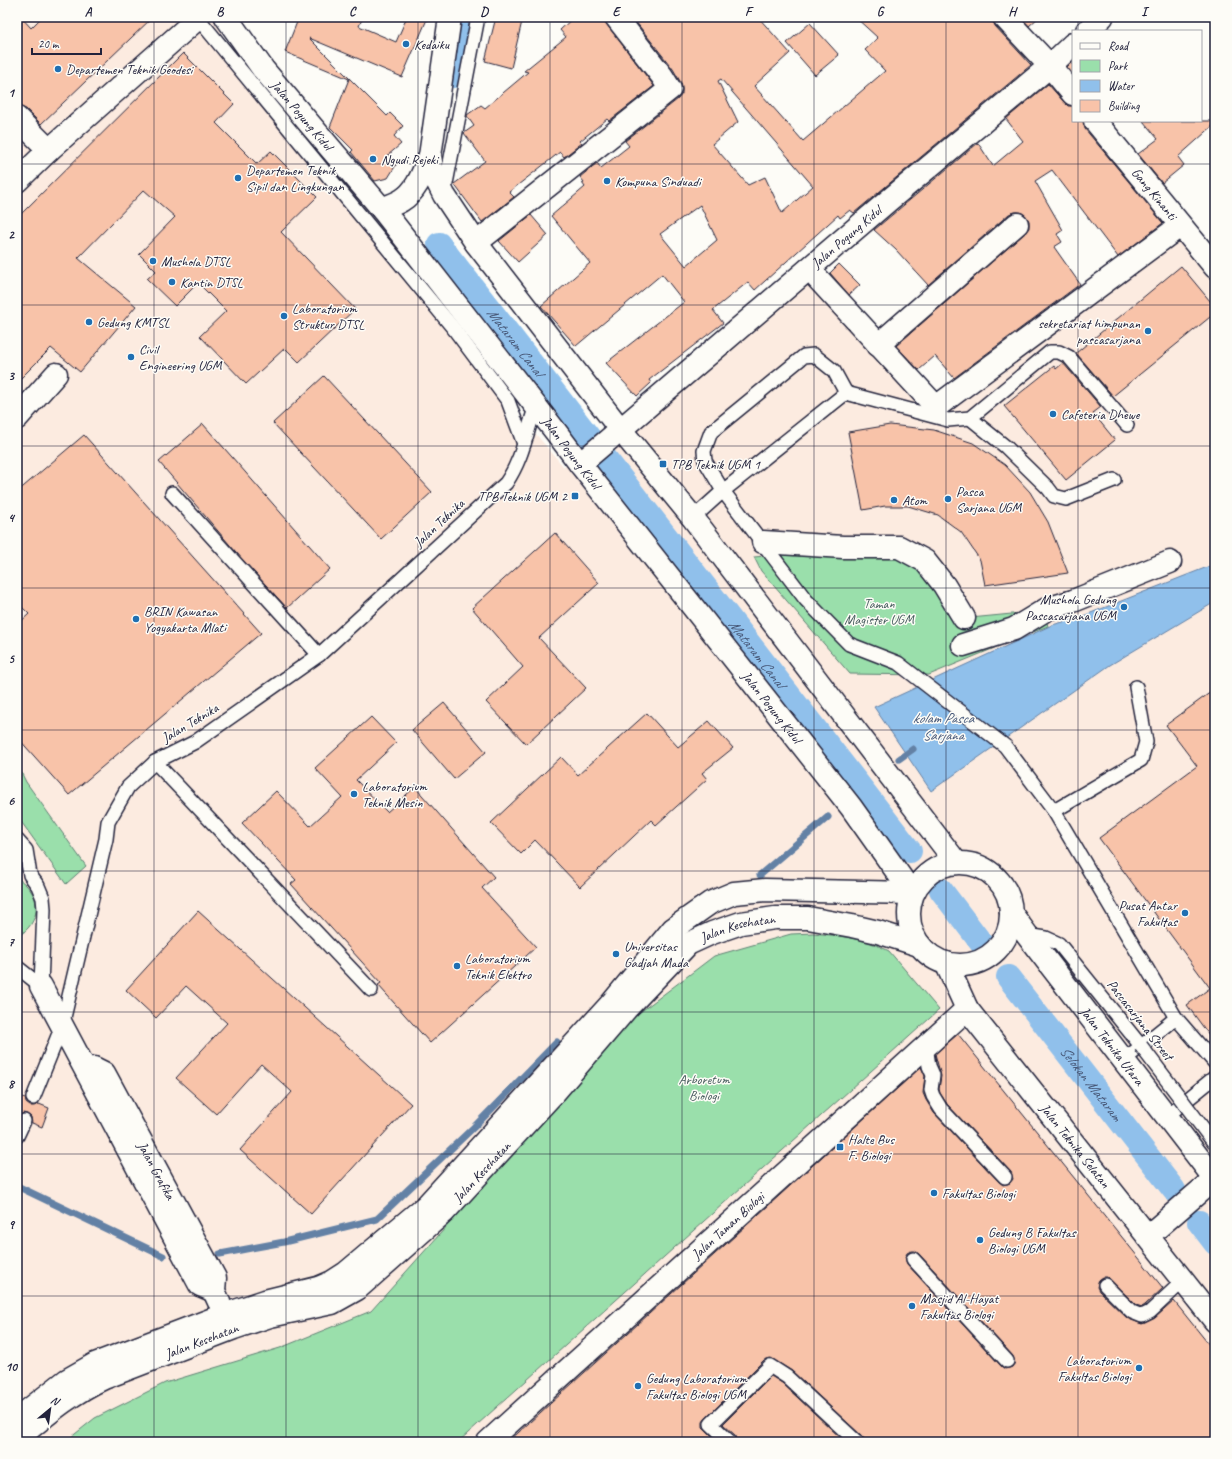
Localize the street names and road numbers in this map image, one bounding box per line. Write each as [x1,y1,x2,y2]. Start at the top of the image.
street label: Jalan Pogung Kidul [267,76,338,155]
street label: Gang Kinanti [1128,164,1183,225]
street label: Jalan Pogung Kidul [807,200,887,272]
street label: Jalan Pogung Kidul [538,412,606,494]
street label: Jalan Teknika [409,494,469,551]
street label: Jalan Pogung Kidul [738,667,807,748]
street label: Jalan Teknika [158,699,223,747]
street label: Jalan Kesehatan [696,910,777,946]
street label: Pascasarjana Street [1103,976,1178,1066]
street label: Jalan Teknika Utara [1076,1002,1148,1089]
street label: Jalan Teknika Selatan [1036,1099,1115,1192]
street label: Jalan Kesehatan [448,1137,514,1206]
street label: Jalan Grafika [134,1138,180,1203]
street label: Jalan Taman Biologi [687,1187,769,1263]
street label: Jalan Kesehatan [161,1319,241,1363]

